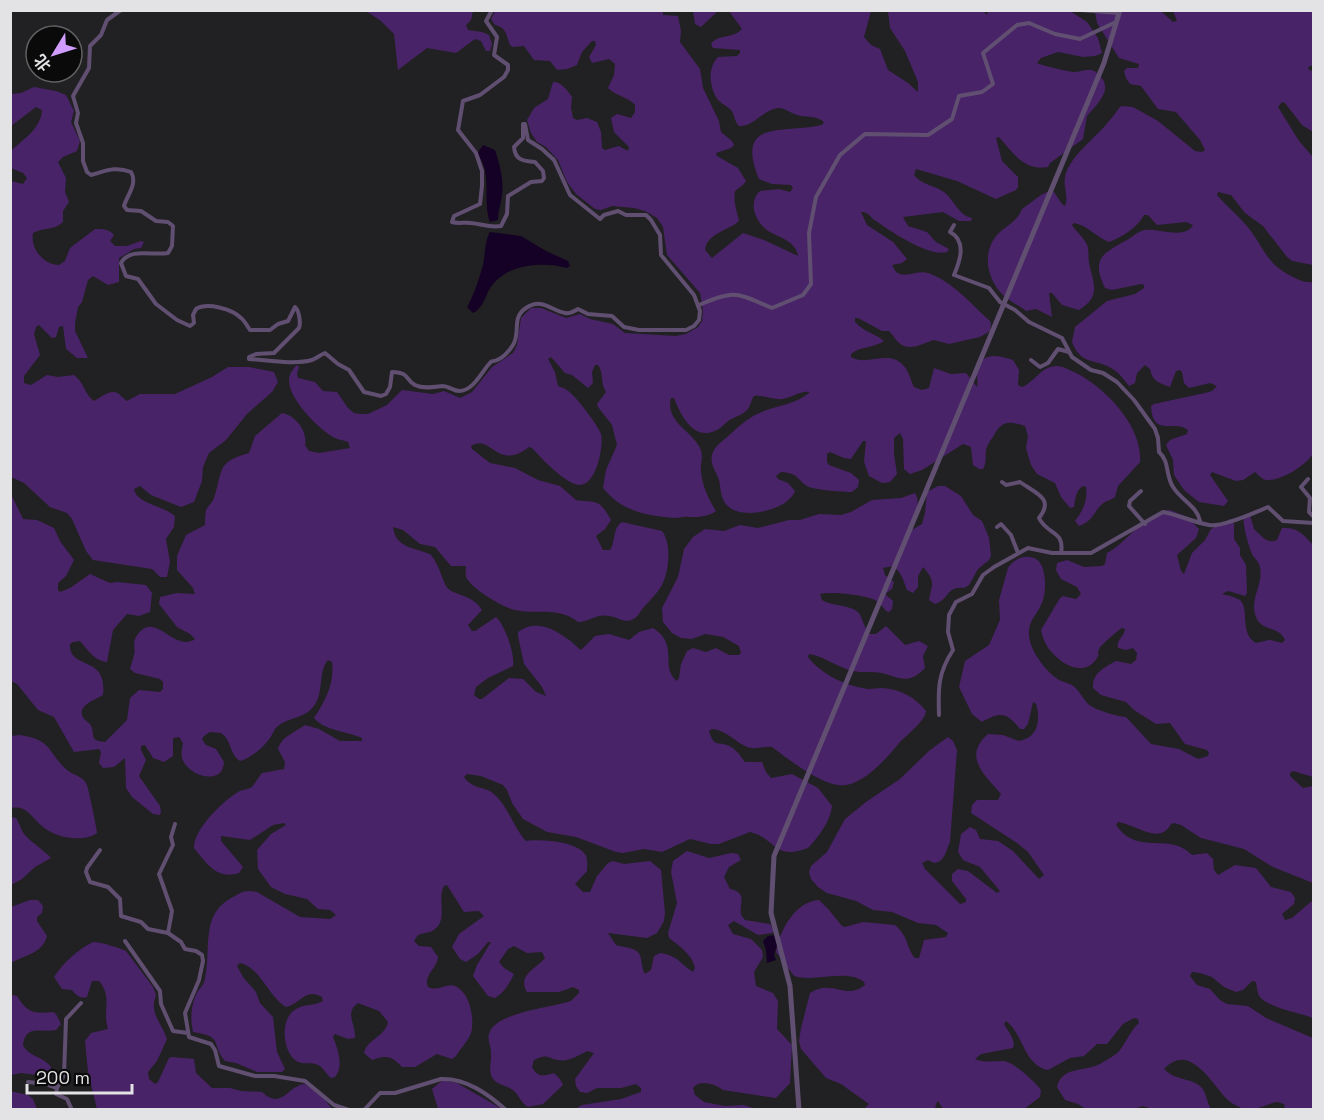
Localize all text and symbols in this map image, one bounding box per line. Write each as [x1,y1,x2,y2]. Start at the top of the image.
north arrow [24,24,84,84]
text: 北 [29,50,56,76]
scale bar [27,1057,132,1095]
text: 200 m [36,1066,90,1089]

